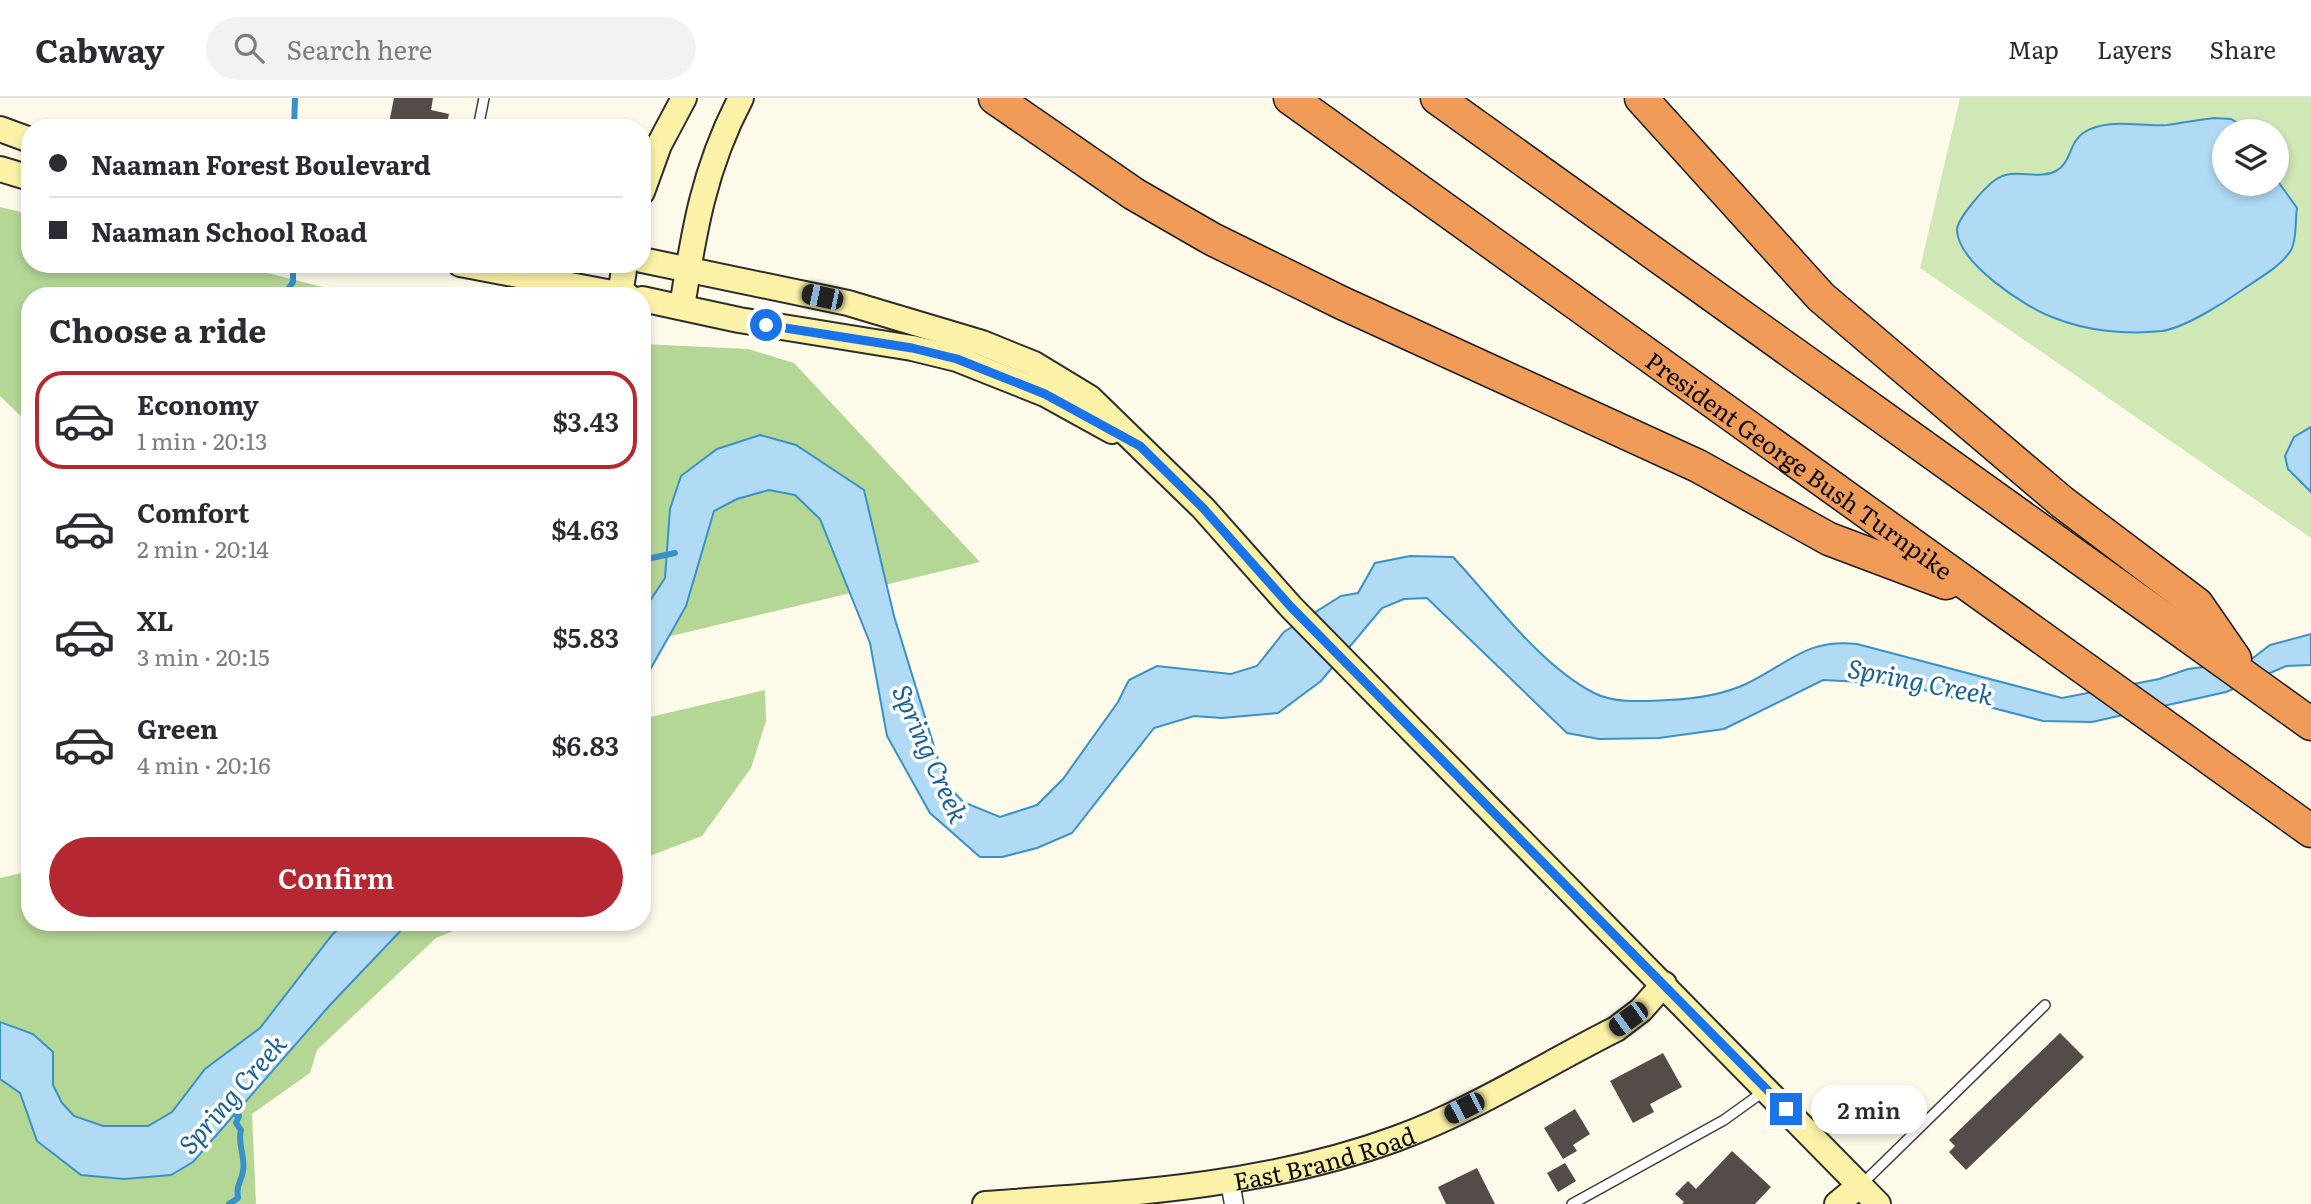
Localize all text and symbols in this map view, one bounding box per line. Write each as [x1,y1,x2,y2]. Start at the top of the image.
search box [206,17,696,80]
text: Cabway [35,24,164,73]
icon: search [230,29,268,67]
text: Search here [286,29,432,68]
text: Map [2008,31,2059,66]
text: Layers [2097,31,2171,66]
text: Share [2209,31,2276,66]
map controls [2212,119,2289,196]
button: layers [2212,119,2289,196]
text: Naaman Forest Boulevard [91,144,431,183]
text: Naaman School Road [91,211,367,250]
car [800,282,845,312]
text: Choose a ride [49,305,266,353]
route start [750,309,782,341]
street label: President George Bush Turnpike [1639,342,1961,587]
text: Economy [137,384,259,423]
icon: car [53,389,116,452]
text: $3.43 [552,401,619,440]
text: 1 min · 20:13 [137,423,267,457]
text: Comfort [137,492,249,531]
icon: car [53,497,116,560]
text: $4.63 [551,509,619,548]
text: 2 min · 20:14 [137,531,269,565]
text: XL [137,600,174,639]
icon: car [53,605,116,668]
text: $5.83 [552,617,619,656]
text: 3 min · 20:15 [137,639,270,673]
water label: Spring Creek [1845,647,1998,713]
water label: Spring Creek [884,678,980,829]
text: Green [137,708,218,747]
icon: car [53,713,116,776]
text: $6.83 [551,725,619,764]
text: 4 min · 20:16 [137,747,271,781]
button: Confirm [49,837,623,917]
car [1605,998,1652,1040]
water label: Spring Creek [168,1024,295,1162]
callout: 2 min [1810,1084,1926,1134]
car [1441,1089,1488,1127]
text: 2 min [1837,1092,1901,1126]
route end [1770,1093,1802,1125]
street label: East Brand Road [1231,1116,1420,1197]

